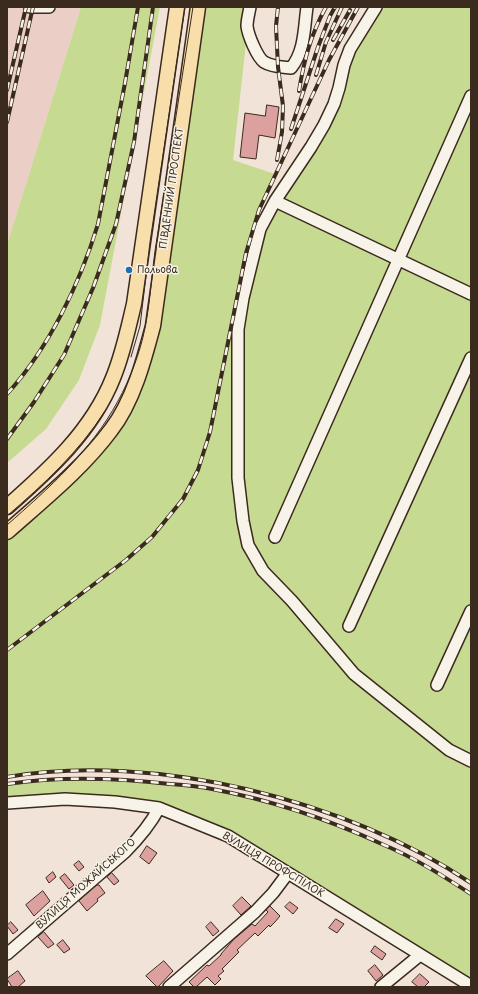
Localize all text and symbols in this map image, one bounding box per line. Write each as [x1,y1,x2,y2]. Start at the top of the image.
street label: ПІВДЕННИЙ ПРОСПЕКТ [158,126,186,250]
place label: Польова [137,264,178,276]
marker: Польова [124,265,134,275]
street label: ВУЛИЦЯ ПРОФСПІЛОК [220,830,326,900]
street label: ВУЛИЦЯ МОЖАЙСЬКОГО [34,836,138,932]

